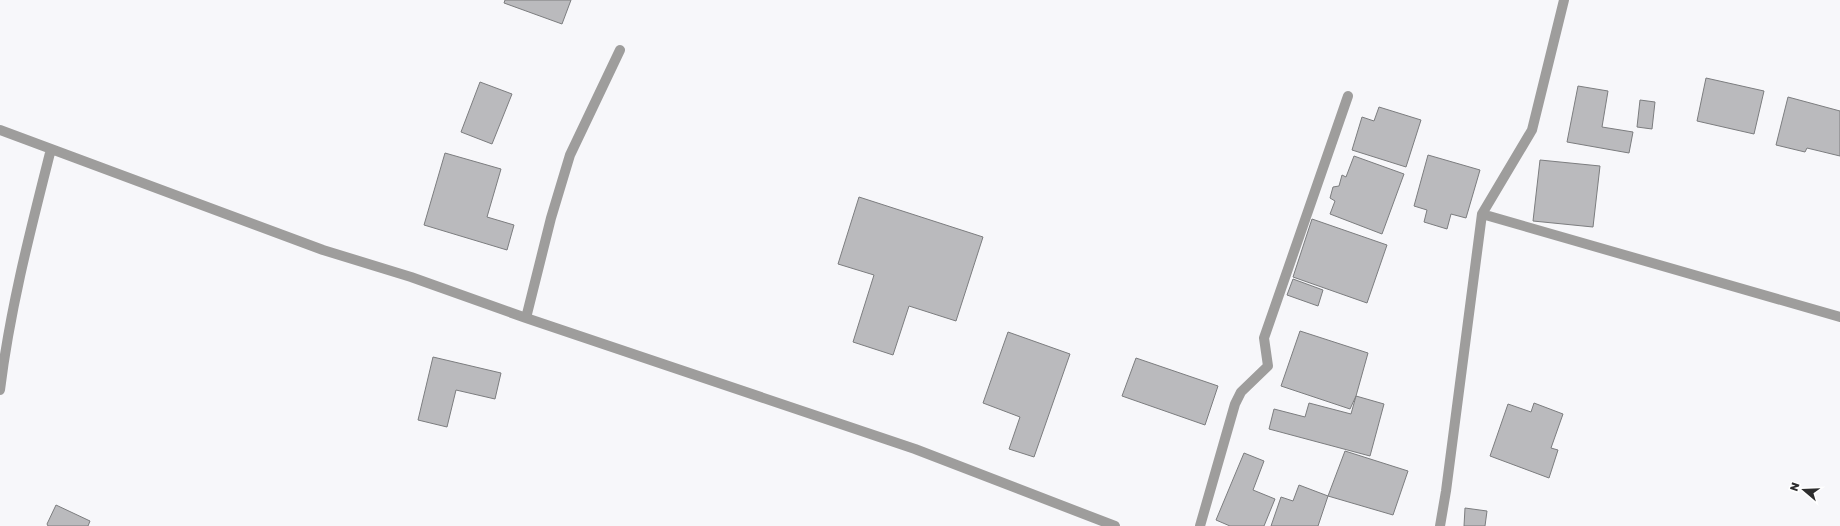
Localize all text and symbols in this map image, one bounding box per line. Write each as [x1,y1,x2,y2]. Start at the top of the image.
north arrow [1784,470,1824,510]
text: N [1787,481,1802,493]

